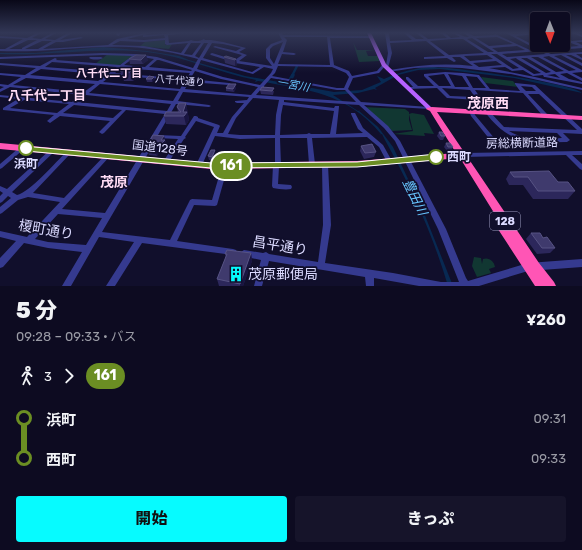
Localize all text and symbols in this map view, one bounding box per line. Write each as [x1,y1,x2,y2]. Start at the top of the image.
north arrow [530,12,570,52]
map controls [530,12,570,52]
district label: 八千代二丁目 [76,67,142,80]
street label: 八千代通り [155,73,205,89]
water label: 一宮川 [276,76,311,94]
district label: 八千代一丁目 [8,88,86,103]
district label: 茂原西 [467,95,509,112]
street label: 房総横断道路 [486,135,558,151]
street label: 国道128号 [131,138,189,158]
marker: 浜町 [18,140,34,156]
marker: 西町 [428,149,444,165]
place label: 西町 [447,150,471,164]
line badge: 161 [208,153,254,179]
place label: 浜町 [14,157,38,171]
text: 161 [220,157,242,174]
district label: 茂原 [100,174,128,191]
water label: 豊田川 [400,176,431,220]
road number: 128 [490,212,520,230]
street label: 榎町通り [17,217,75,243]
street label: 昌平通り [251,233,309,259]
building icon: 茂原郵便局 [227,265,245,283]
place label: 茂原郵便局 [248,266,318,283]
text: 5 分 [16,297,57,324]
text: ¥260 [526,311,566,329]
text: 09:28 – 09:33 · バス [16,329,137,344]
icon: walk [16,365,38,387]
icon: forward [58,365,80,387]
text: 161 [94,367,117,384]
text: 3 [44,369,52,384]
text: 浜町 [46,411,76,429]
text: 09:31 [534,411,566,426]
text: 西町 [46,451,76,469]
text: 09:33 [531,451,566,466]
button: 開始 [16,496,287,542]
button: きっぷ [295,496,566,542]

